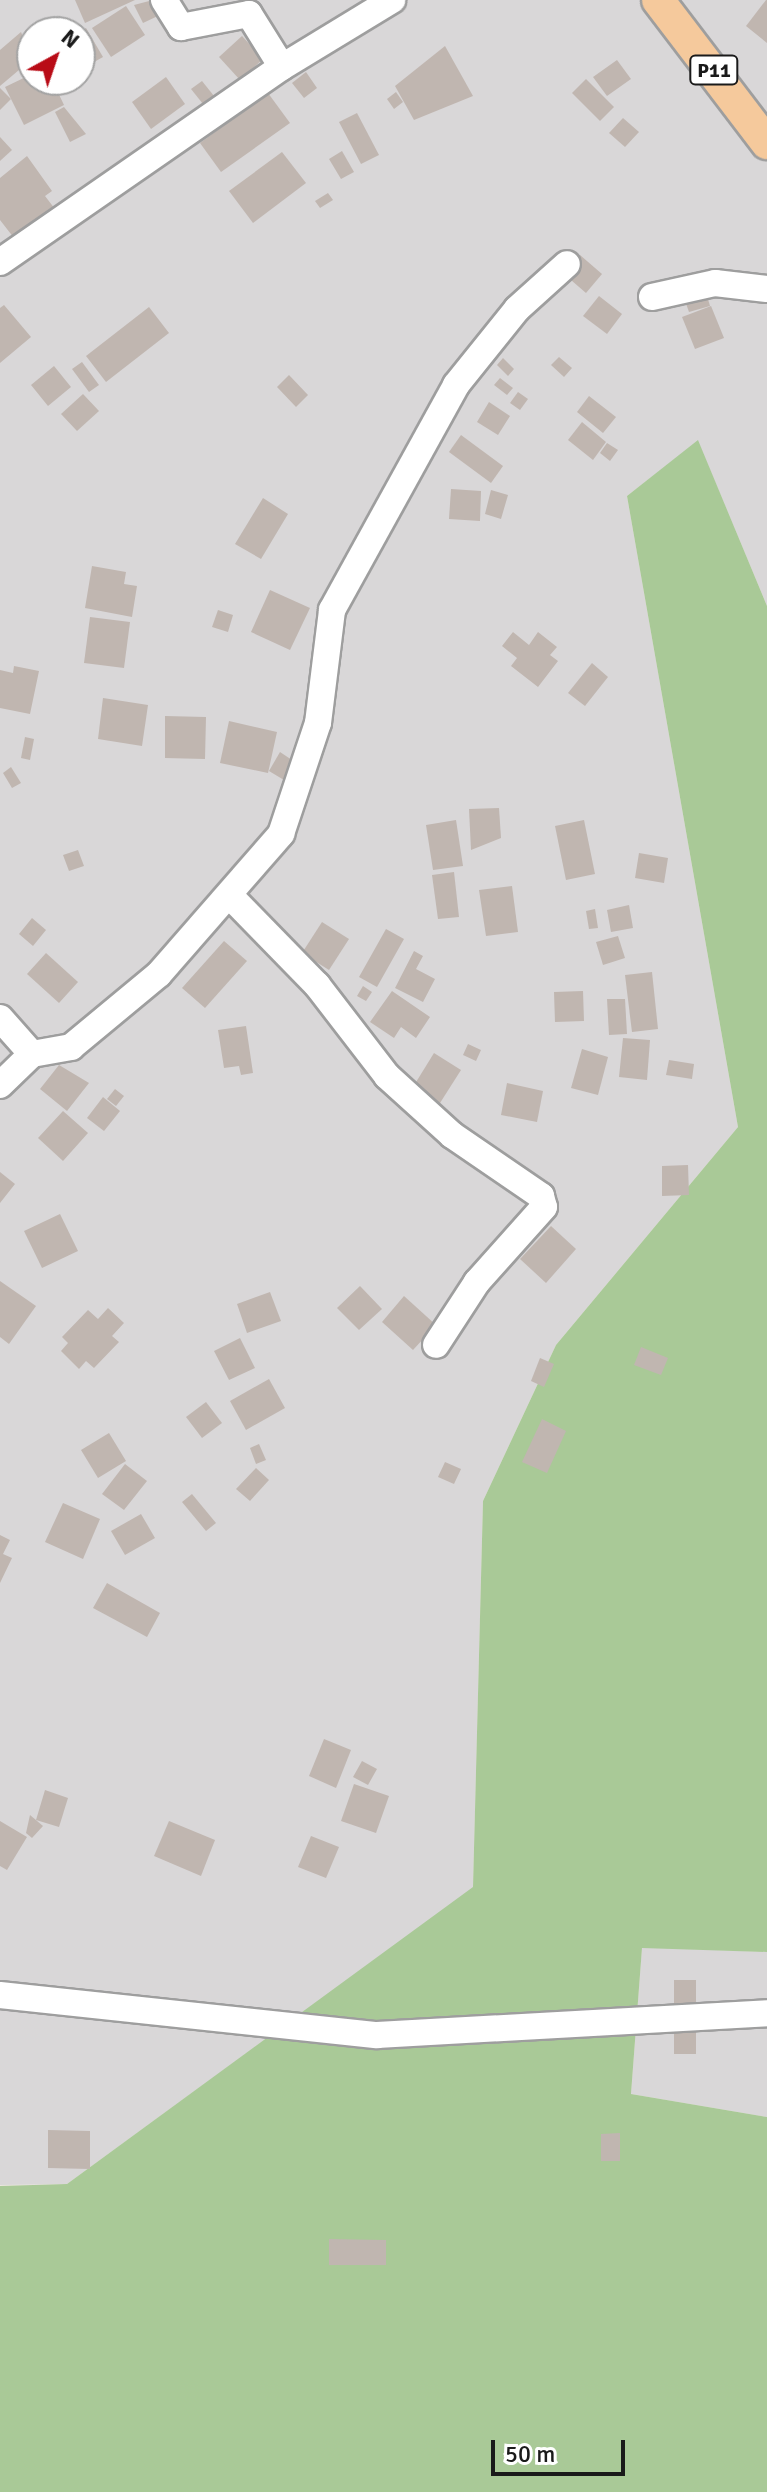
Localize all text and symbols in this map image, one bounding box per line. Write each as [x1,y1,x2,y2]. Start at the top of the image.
north arrow [16,16,96,96]
text: N [56,24,85,54]
road number: P11 [688,54,740,86]
scale bar [495,2424,629,2474]
text: 50 m [505,2439,555,2469]

